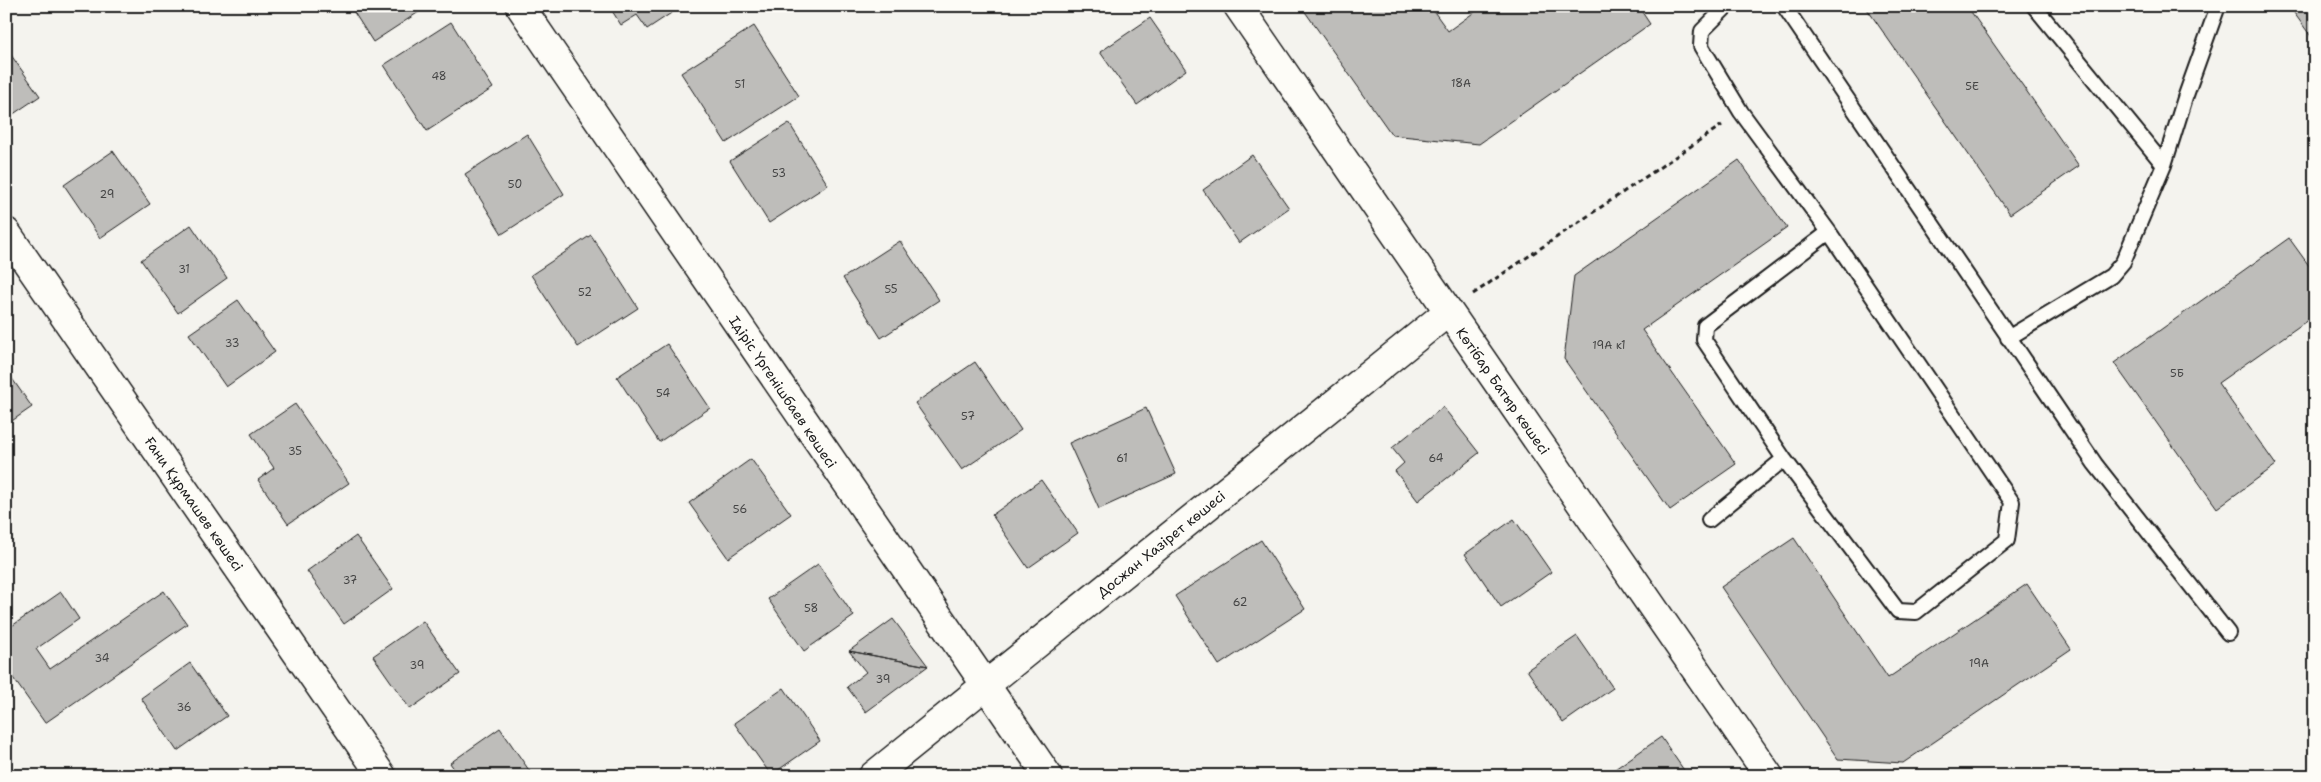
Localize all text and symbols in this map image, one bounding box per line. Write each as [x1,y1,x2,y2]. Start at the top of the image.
house number: 48 [431,69,447,84]
house number: 18А [1451,76,1471,91]
house number: 51 [735,77,745,92]
house number: 5Е [1965,79,1979,94]
house number: 53 [772,166,786,181]
house number: 50 [508,177,522,192]
house number: 29 [100,187,114,202]
house number: 31 [178,262,190,277]
house number: 55 [884,282,898,297]
house number: 52 [578,285,592,300]
street label: Ідіріс Үргенішбаев көшесі [725,312,841,472]
street label: Көтібар Батыр көшесі [1452,324,1554,458]
house number: 33 [225,336,239,351]
house number: 19А к1 [1592,338,1626,353]
house number: 5Б [2170,366,2184,381]
house number: 54 [656,386,670,401]
house number: 57 [961,409,975,424]
street label: Ғани Құрмашев көшесі [141,433,247,575]
house number: 35 [288,444,302,459]
house number: 61 [1116,451,1128,466]
house number: 64 [1428,451,1444,466]
street label: Досжан Хазірет көшесі [1093,487,1229,601]
house number: 56 [733,502,747,517]
house number: 37 [343,573,358,588]
house number: 62 [1233,595,1247,610]
house number: 58 [804,601,818,616]
house number: 34 [95,651,110,666]
house number: 19А [1969,656,1989,671]
house number: 39 [410,658,424,673]
house number: 39 [876,672,890,687]
house number: 36 [176,700,192,715]

